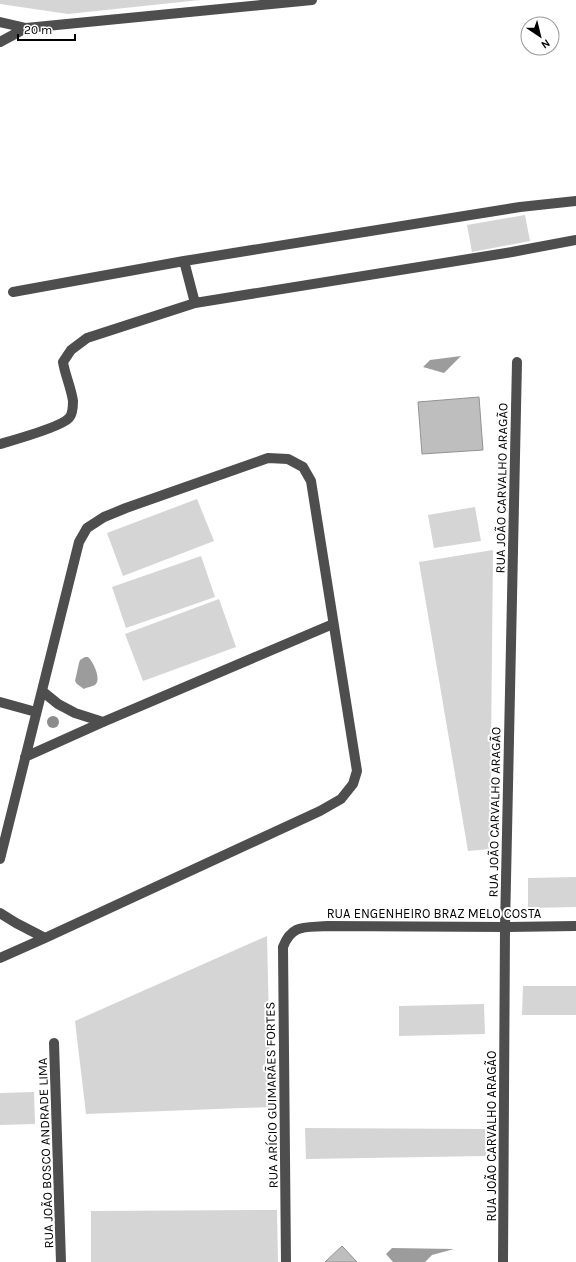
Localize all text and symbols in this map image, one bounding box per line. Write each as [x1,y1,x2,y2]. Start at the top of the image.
scale bar [18,16,75,42]
north arrow [520,16,560,56]
text: 20 m [24,23,52,37]
text: N [538,36,552,51]
street label: RUA JOÃO CARVALHO ARAGÃO [493,403,510,574]
street label: RUA JOÃO CARVALHO ARAGÃO [486,727,503,898]
street label: RUA ENGENHEIRO BRAZ MELO COSTA [327,906,542,921]
street label: RUA ARÍCIO GUIMARÃES FORTES [260,1002,281,1188]
street label: RUA JOÃO CARVALHO ARAGÃO [484,1051,499,1221]
street label: RUA JOÃO BOSCO ANDRADE LIMA [35,1057,56,1249]

